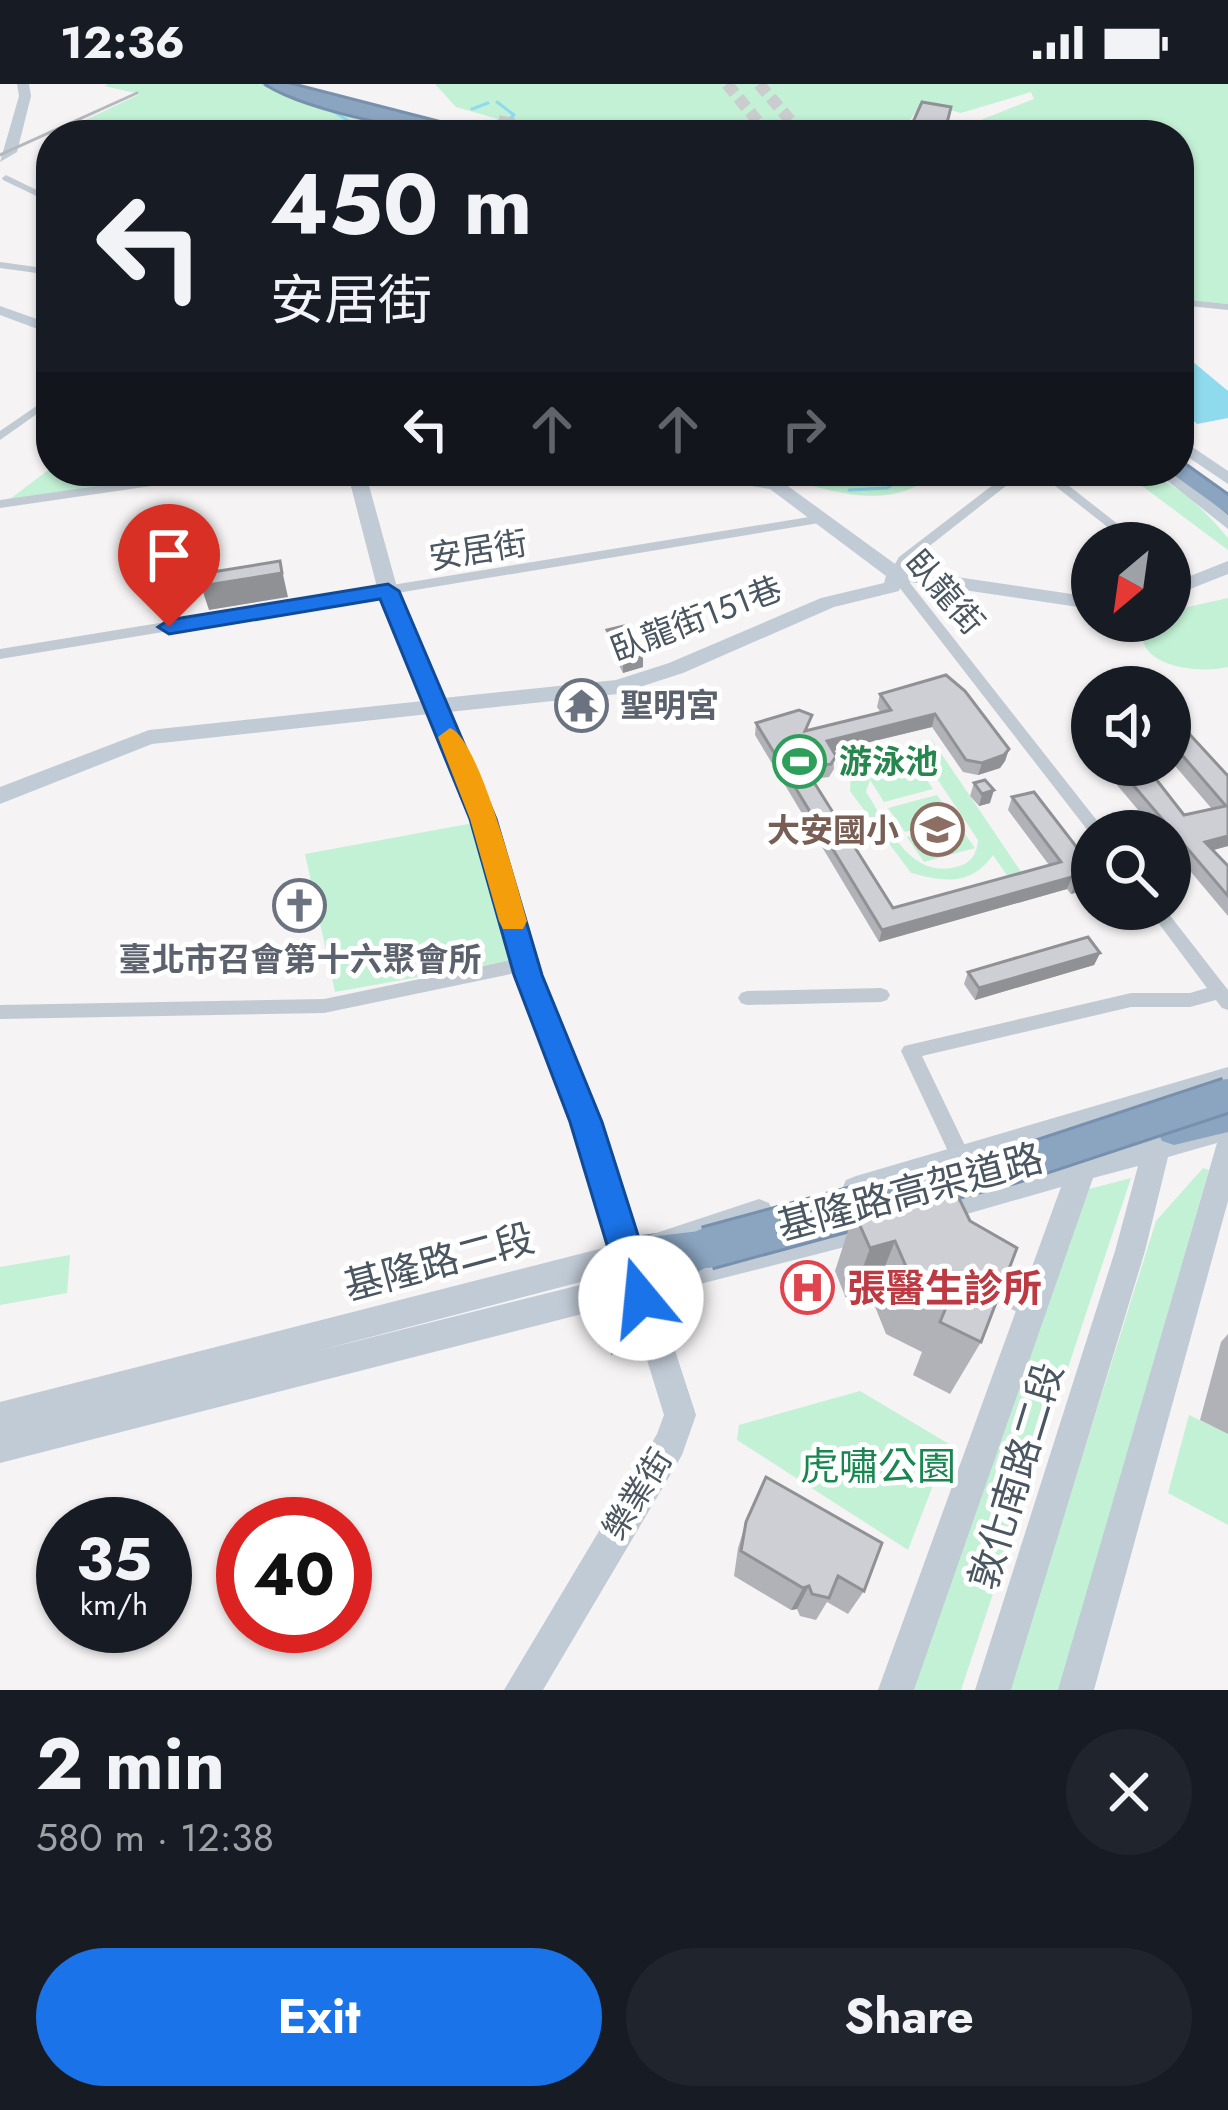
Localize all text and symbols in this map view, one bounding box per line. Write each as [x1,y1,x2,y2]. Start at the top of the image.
text: 12:36 [60,10,185,75]
text: 450 m [270,144,533,266]
icon: left [72,168,228,324]
text: 安居街 [270,261,432,339]
icon: left [393,396,459,462]
icon: ahead [519,396,585,462]
icon: ahead [645,396,711,462]
icon: right [771,396,837,462]
pin [118,504,220,627]
street label: 安居街 [425,519,531,581]
icon: arrive [136,522,202,588]
north arrow [1071,522,1191,642]
map controls [1071,522,1191,930]
street label: 臥龍街 [895,539,995,645]
street label: 臥龍街151巷 [603,565,789,673]
button: sound [1071,666,1191,786]
temple icon: 聖明宮 [553,677,609,733]
place label: 聖明宮 [620,682,719,729]
sports icon: 游泳池 [772,733,828,789]
place label: 游泳池 [839,738,938,785]
school or university icon: 大安國小 [910,802,966,858]
place label: 大安國小 [767,807,899,854]
button: search [1071,810,1191,930]
church icon: 臺北市召會第十六聚會所 [272,877,328,933]
place label: 臺北市召會第十六聚會所 [119,936,482,983]
street label: 基隆路高架道路 [771,1129,1049,1255]
street label: 基隆路二段 [337,1209,541,1315]
position arrow [578,1235,704,1361]
hospital icon: 張醫生診所 [780,1260,836,1316]
place label: 張醫生診所 [847,1260,1042,1317]
street label: 敦化南路二段 [955,1356,1077,1596]
park label: 虎嘯公園 [800,1438,956,1495]
street label: 樂業街 [591,1440,683,1548]
speed limit sign: 40 [216,1497,372,1653]
text: 35 [76,1516,152,1603]
text: km/h [80,1583,148,1626]
text: 2 min [36,1712,225,1816]
button: close [1066,1729,1192,1855]
text: 580 m · 12:38 [36,1809,274,1866]
button: Exit [36,1948,602,2086]
button: Share [626,1948,1192,2086]

